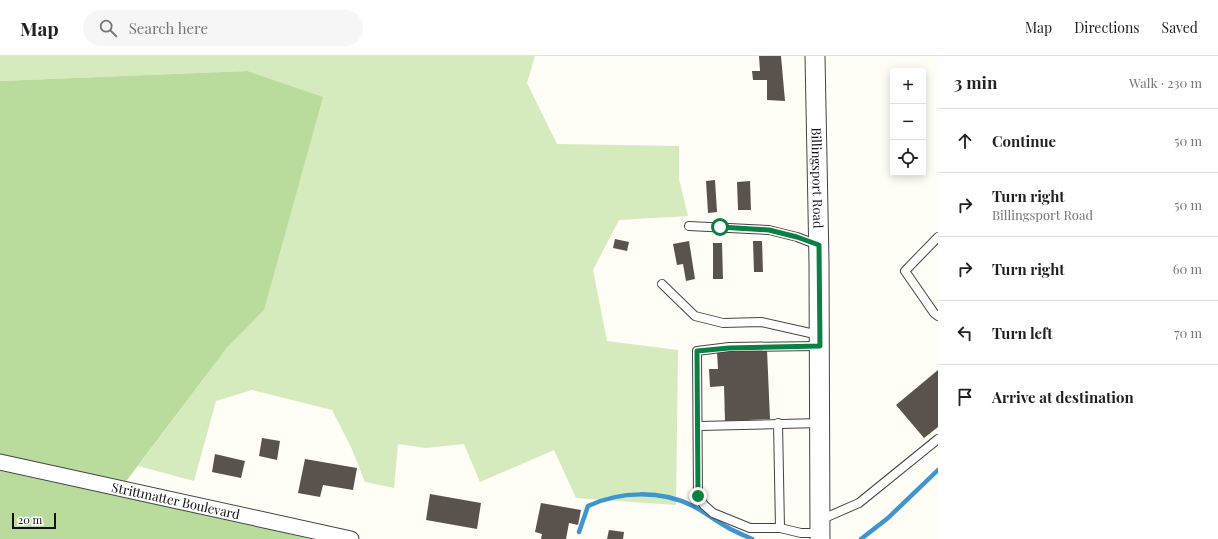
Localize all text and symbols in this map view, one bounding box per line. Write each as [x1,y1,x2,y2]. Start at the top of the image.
search box [83,10,363,46]
text: Map [20,15,59,41]
icon: search [97,17,119,39]
text: Search here [129,18,208,38]
text: Map [1025,18,1052,37]
text: Directions [1074,18,1140,37]
text: Saved [1162,18,1198,37]
map controls [890,68,926,176]
button: + [890,68,926,104]
text: 3 min [954,71,997,93]
text: Walk · 230 m [1129,74,1202,91]
button: − [890,104,926,140]
street label: Billingsport Road [808,127,827,229]
icon: ahead [954,130,976,152]
text: Continue [992,131,1056,151]
text: 50 m [1174,132,1202,149]
button: locate [890,140,926,176]
text: Turn right [992,186,1065,206]
icon: right [954,194,976,216]
text: 50 m [1174,196,1202,213]
text: Billingsport Road [992,206,1093,223]
route start [711,218,729,236]
icon: right [954,258,976,280]
text: Turn right [992,259,1065,279]
text: 60 m [1173,260,1202,277]
icon: left [954,322,976,344]
text: Turn left [992,323,1053,343]
text: 70 m [1174,324,1202,341]
icon: arrive [954,386,976,408]
text: Arrive at destination [992,387,1134,407]
street label: Strittmatter Boulevard [110,478,242,522]
route end [689,487,707,505]
scale bar [12,511,56,530]
text: 20 m [18,512,42,527]

